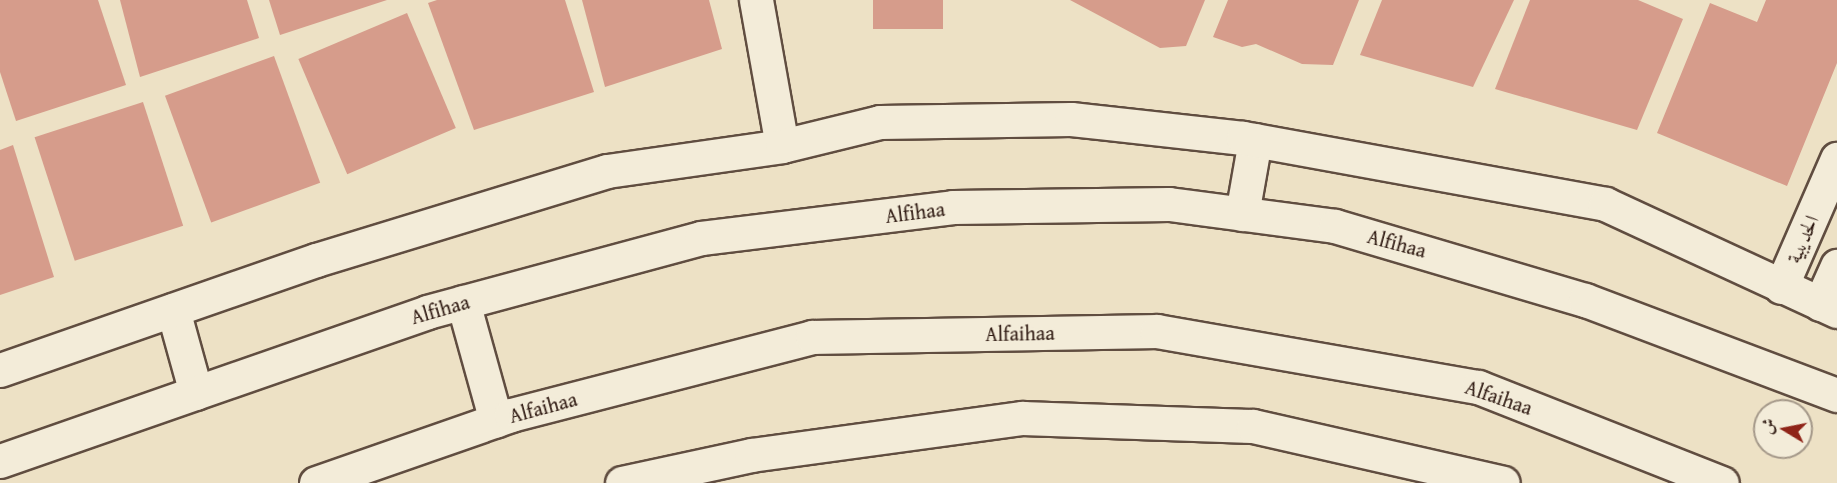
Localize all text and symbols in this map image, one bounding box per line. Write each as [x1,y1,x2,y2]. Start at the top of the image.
street label: Alfihaa [884,196,946,228]
street label: الحديبية [1781,211,1823,267]
street label: Alfihaa [1365,224,1429,262]
street label: Alfihaa [408,289,472,329]
street label: Alfaihaa [985,320,1055,346]
street label: Alfaihaa [1462,374,1536,420]
street label: Alfaihaa [506,386,580,428]
north arrow [1753,399,1813,459]
text: ش [1754,416,1780,436]

